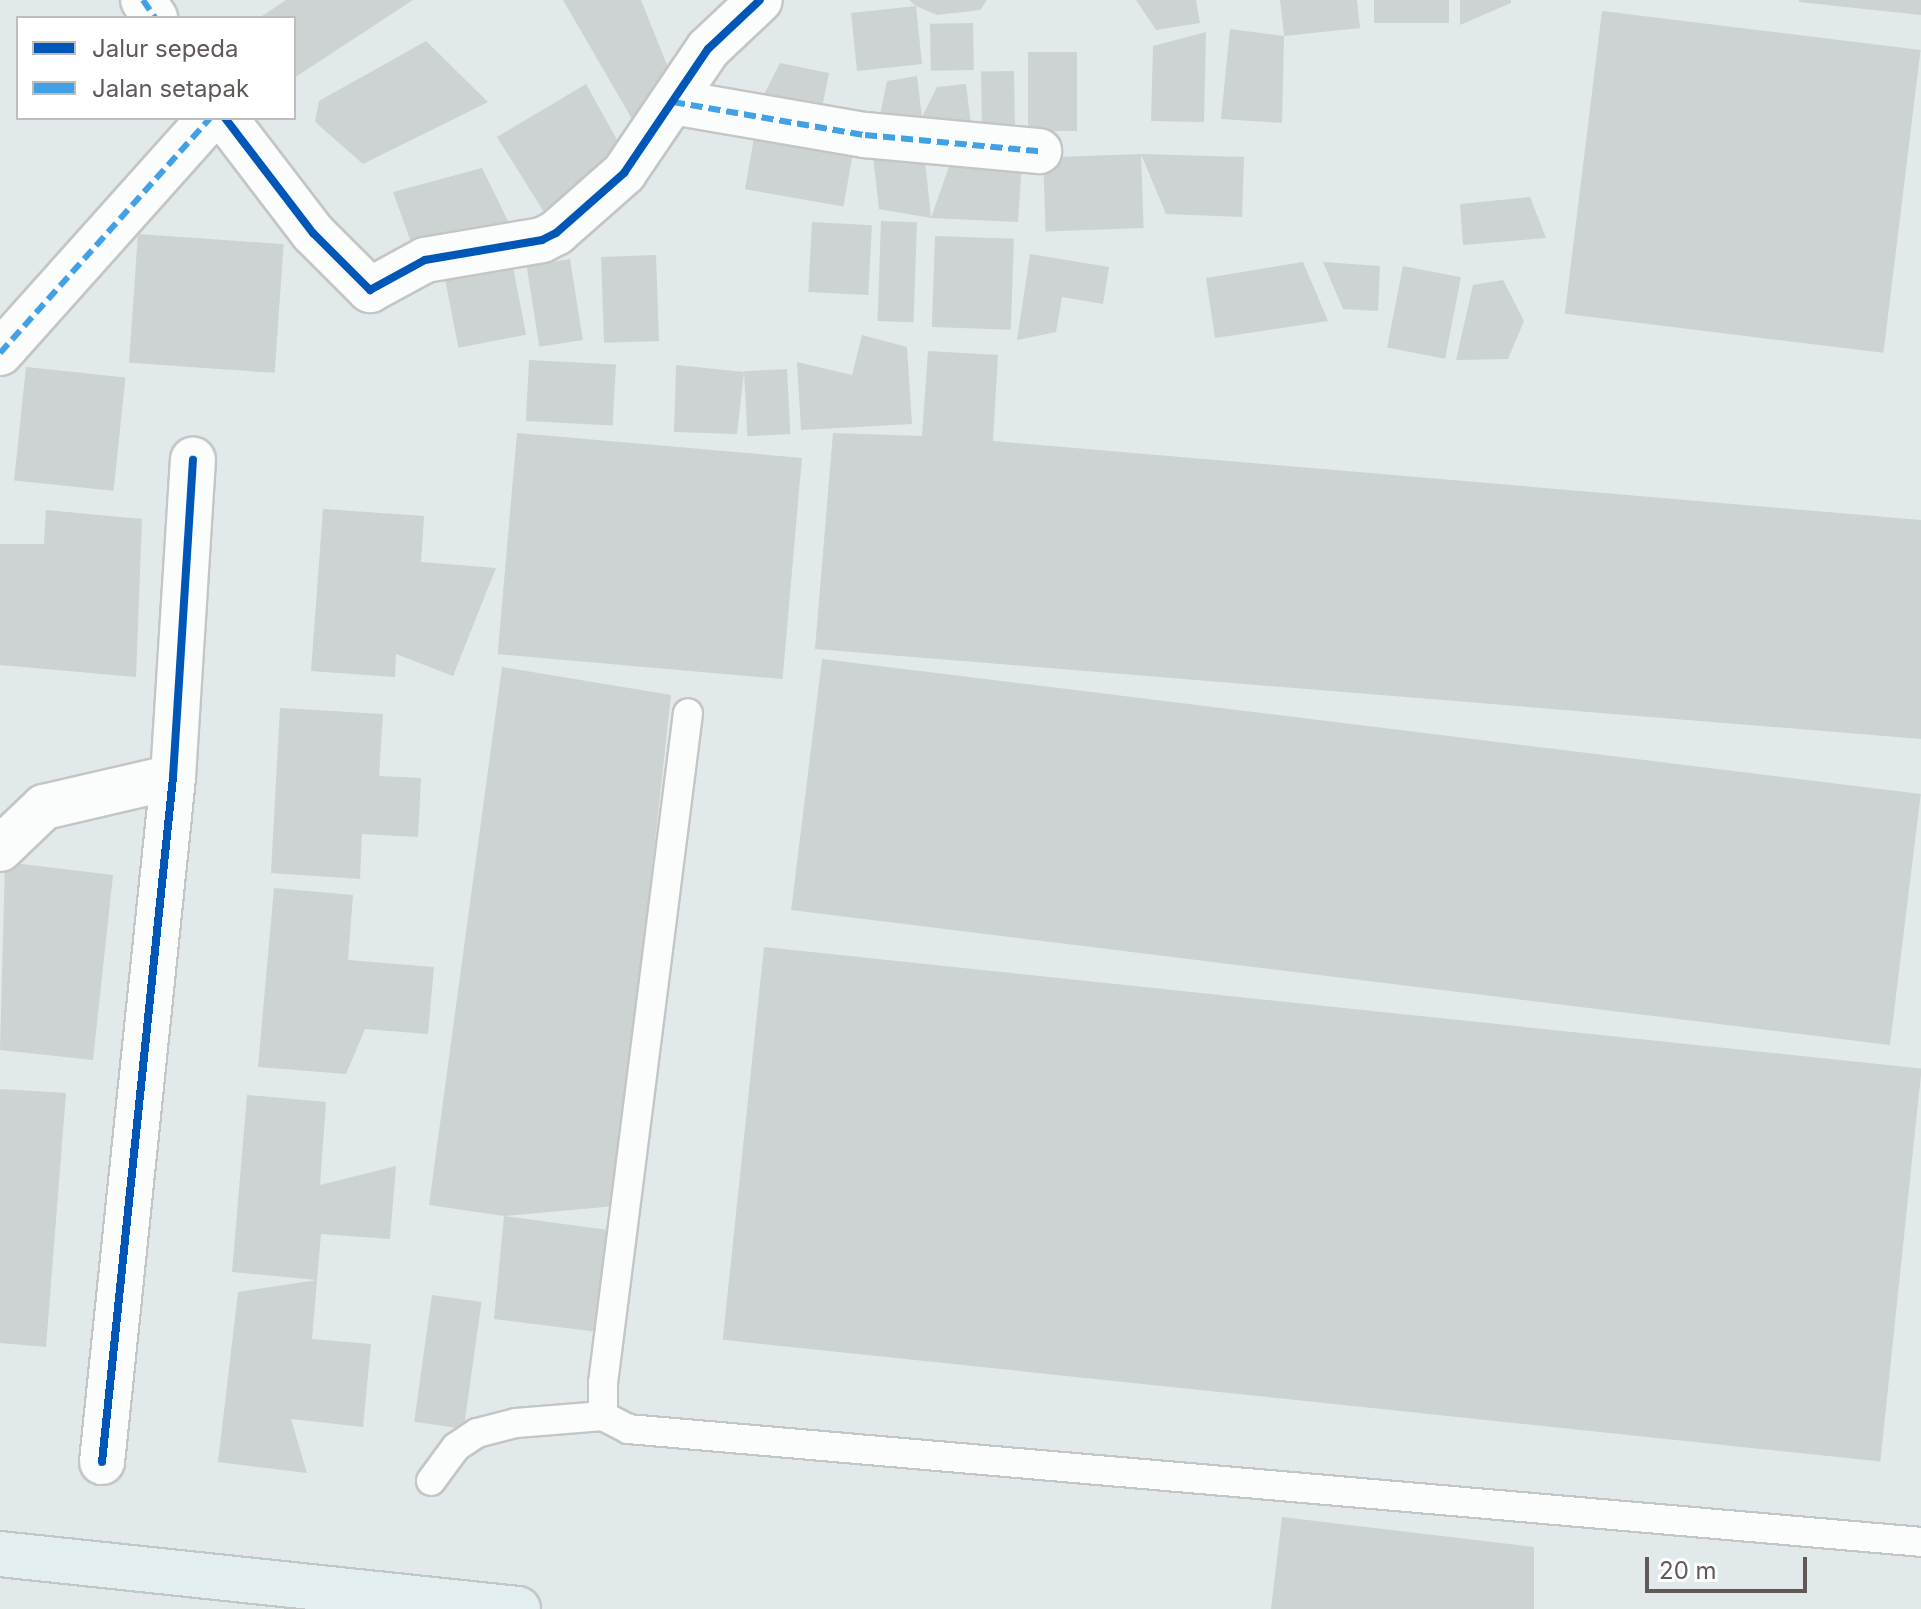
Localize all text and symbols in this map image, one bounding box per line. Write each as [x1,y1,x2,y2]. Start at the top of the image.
legend [16,16,296,120]
text: Jalur sepeda [92,34,238,63]
text: Jalan setapak [92,74,249,103]
scale bar [1649,1541,1811,1591]
text: 20 m [1659,1556,1717,1585]

